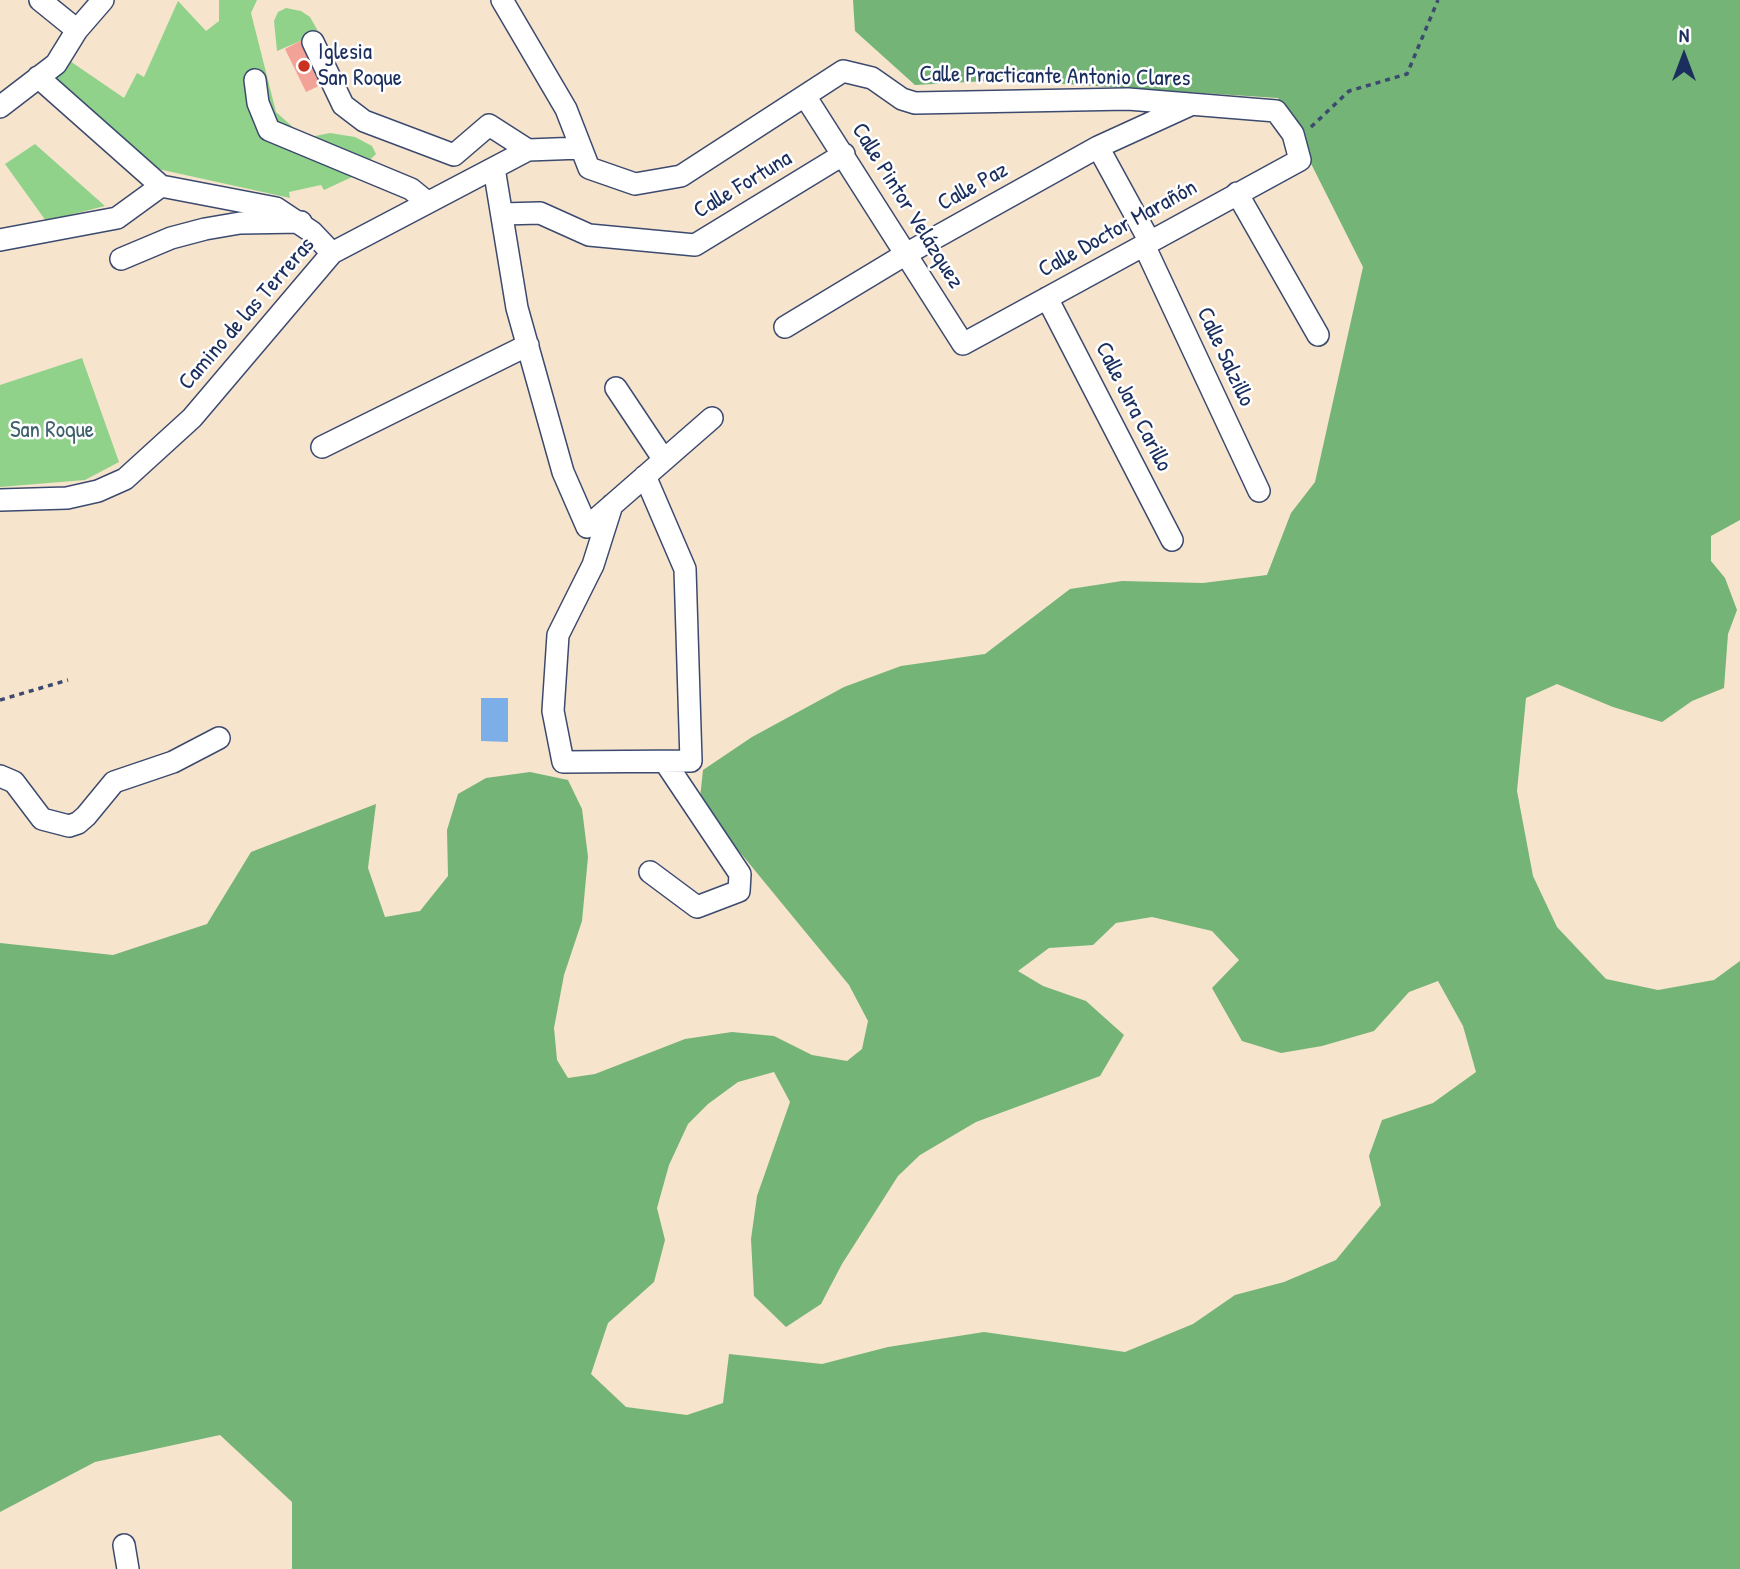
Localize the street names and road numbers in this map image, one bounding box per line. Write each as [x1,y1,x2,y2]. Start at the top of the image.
street label: Calle Practicante Antonio Clares [919,61,1191,93]
street label: Calle Pintor Velázquez [845,118,969,294]
street label: Calle Fortuna [689,145,797,225]
street label: Calle Paz [933,157,1013,217]
street label: Calle Doctor Marañón [1034,174,1202,284]
street label: Camino de las Terreras [173,232,321,396]
street label: Calle Salzillo [1190,303,1260,411]
street label: Calle Jara Carillo [1089,338,1177,476]

